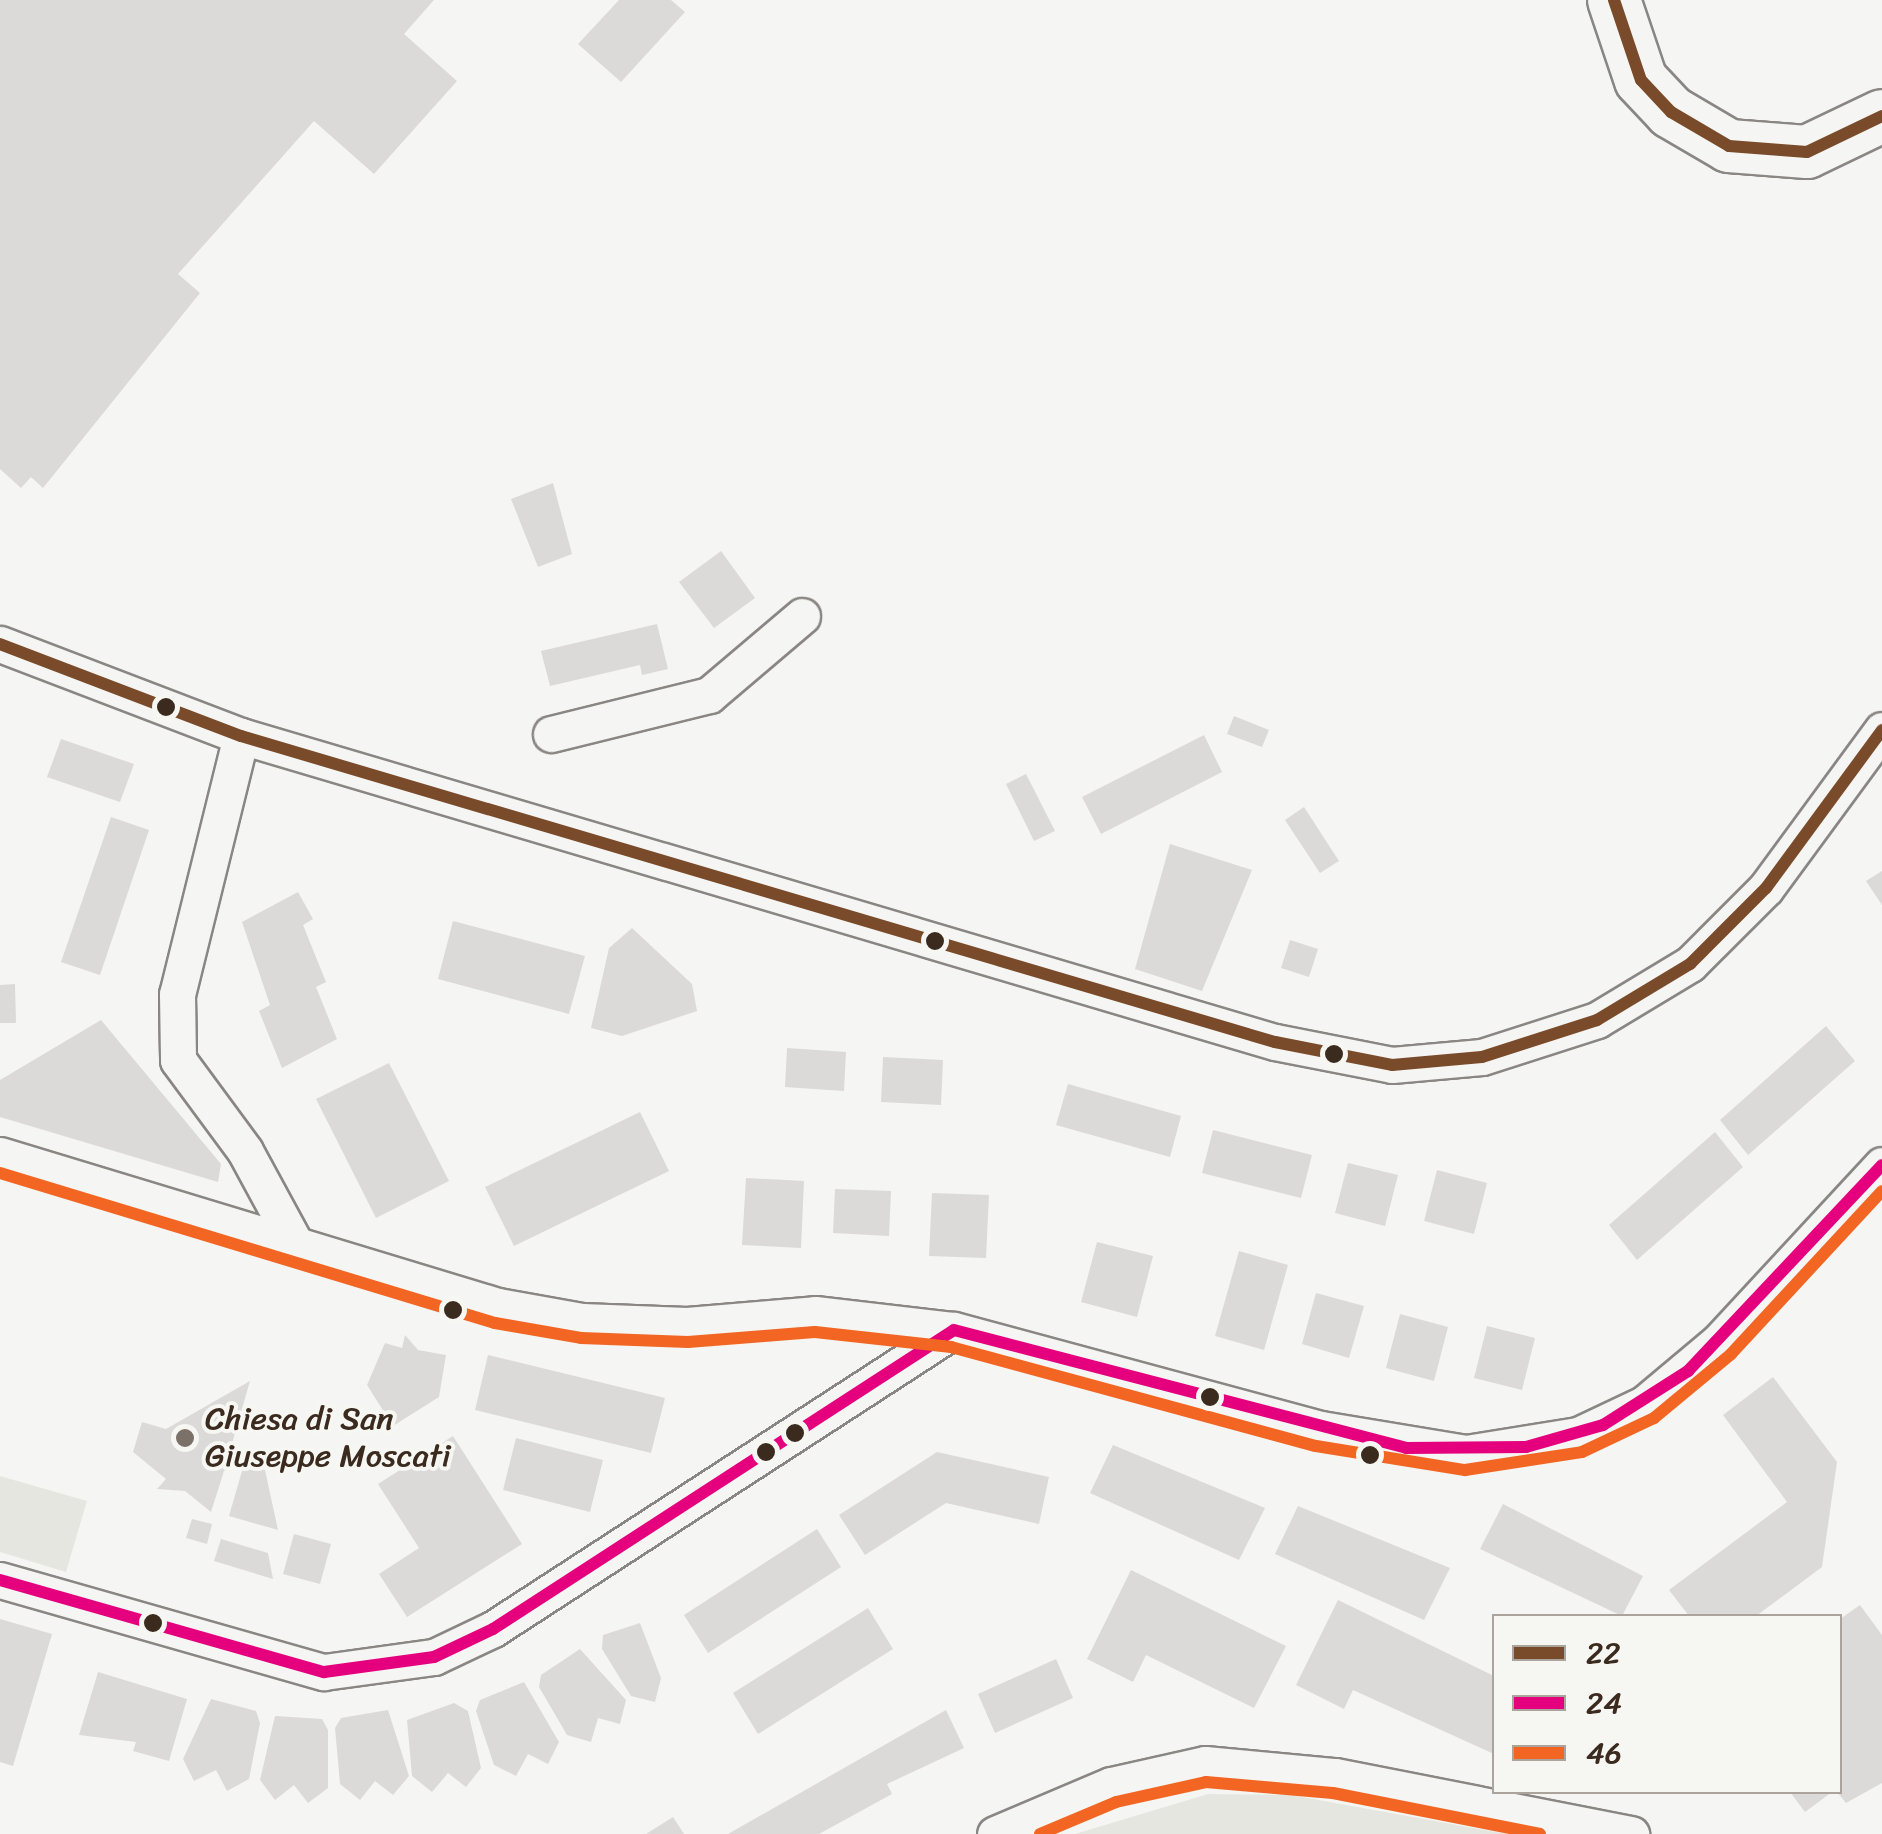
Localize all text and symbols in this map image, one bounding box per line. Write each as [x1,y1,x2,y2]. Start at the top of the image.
unlabelled marker [156,697,176,717]
unlabelled marker [925,931,945,951]
unlabelled marker [1324,1044,1344,1064]
unlabelled marker [443,1300,463,1320]
unlabelled marker [1200,1387,1220,1407]
place label: Chiesa di San Giuseppe Moscati [205,1401,450,1476]
unlabelled marker [785,1423,805,1443]
marker: Chiesa di San Giuseppe Moscati [174,1427,196,1449]
unlabelled marker [756,1442,776,1462]
unlabelled marker [1360,1445,1380,1465]
unlabelled marker [143,1613,163,1633]
legend [1492,1614,1842,1794]
text: 22 [1586,1626,1621,1680]
text: 24 [1586,1676,1622,1730]
text: 46 [1586,1726,1622,1780]

